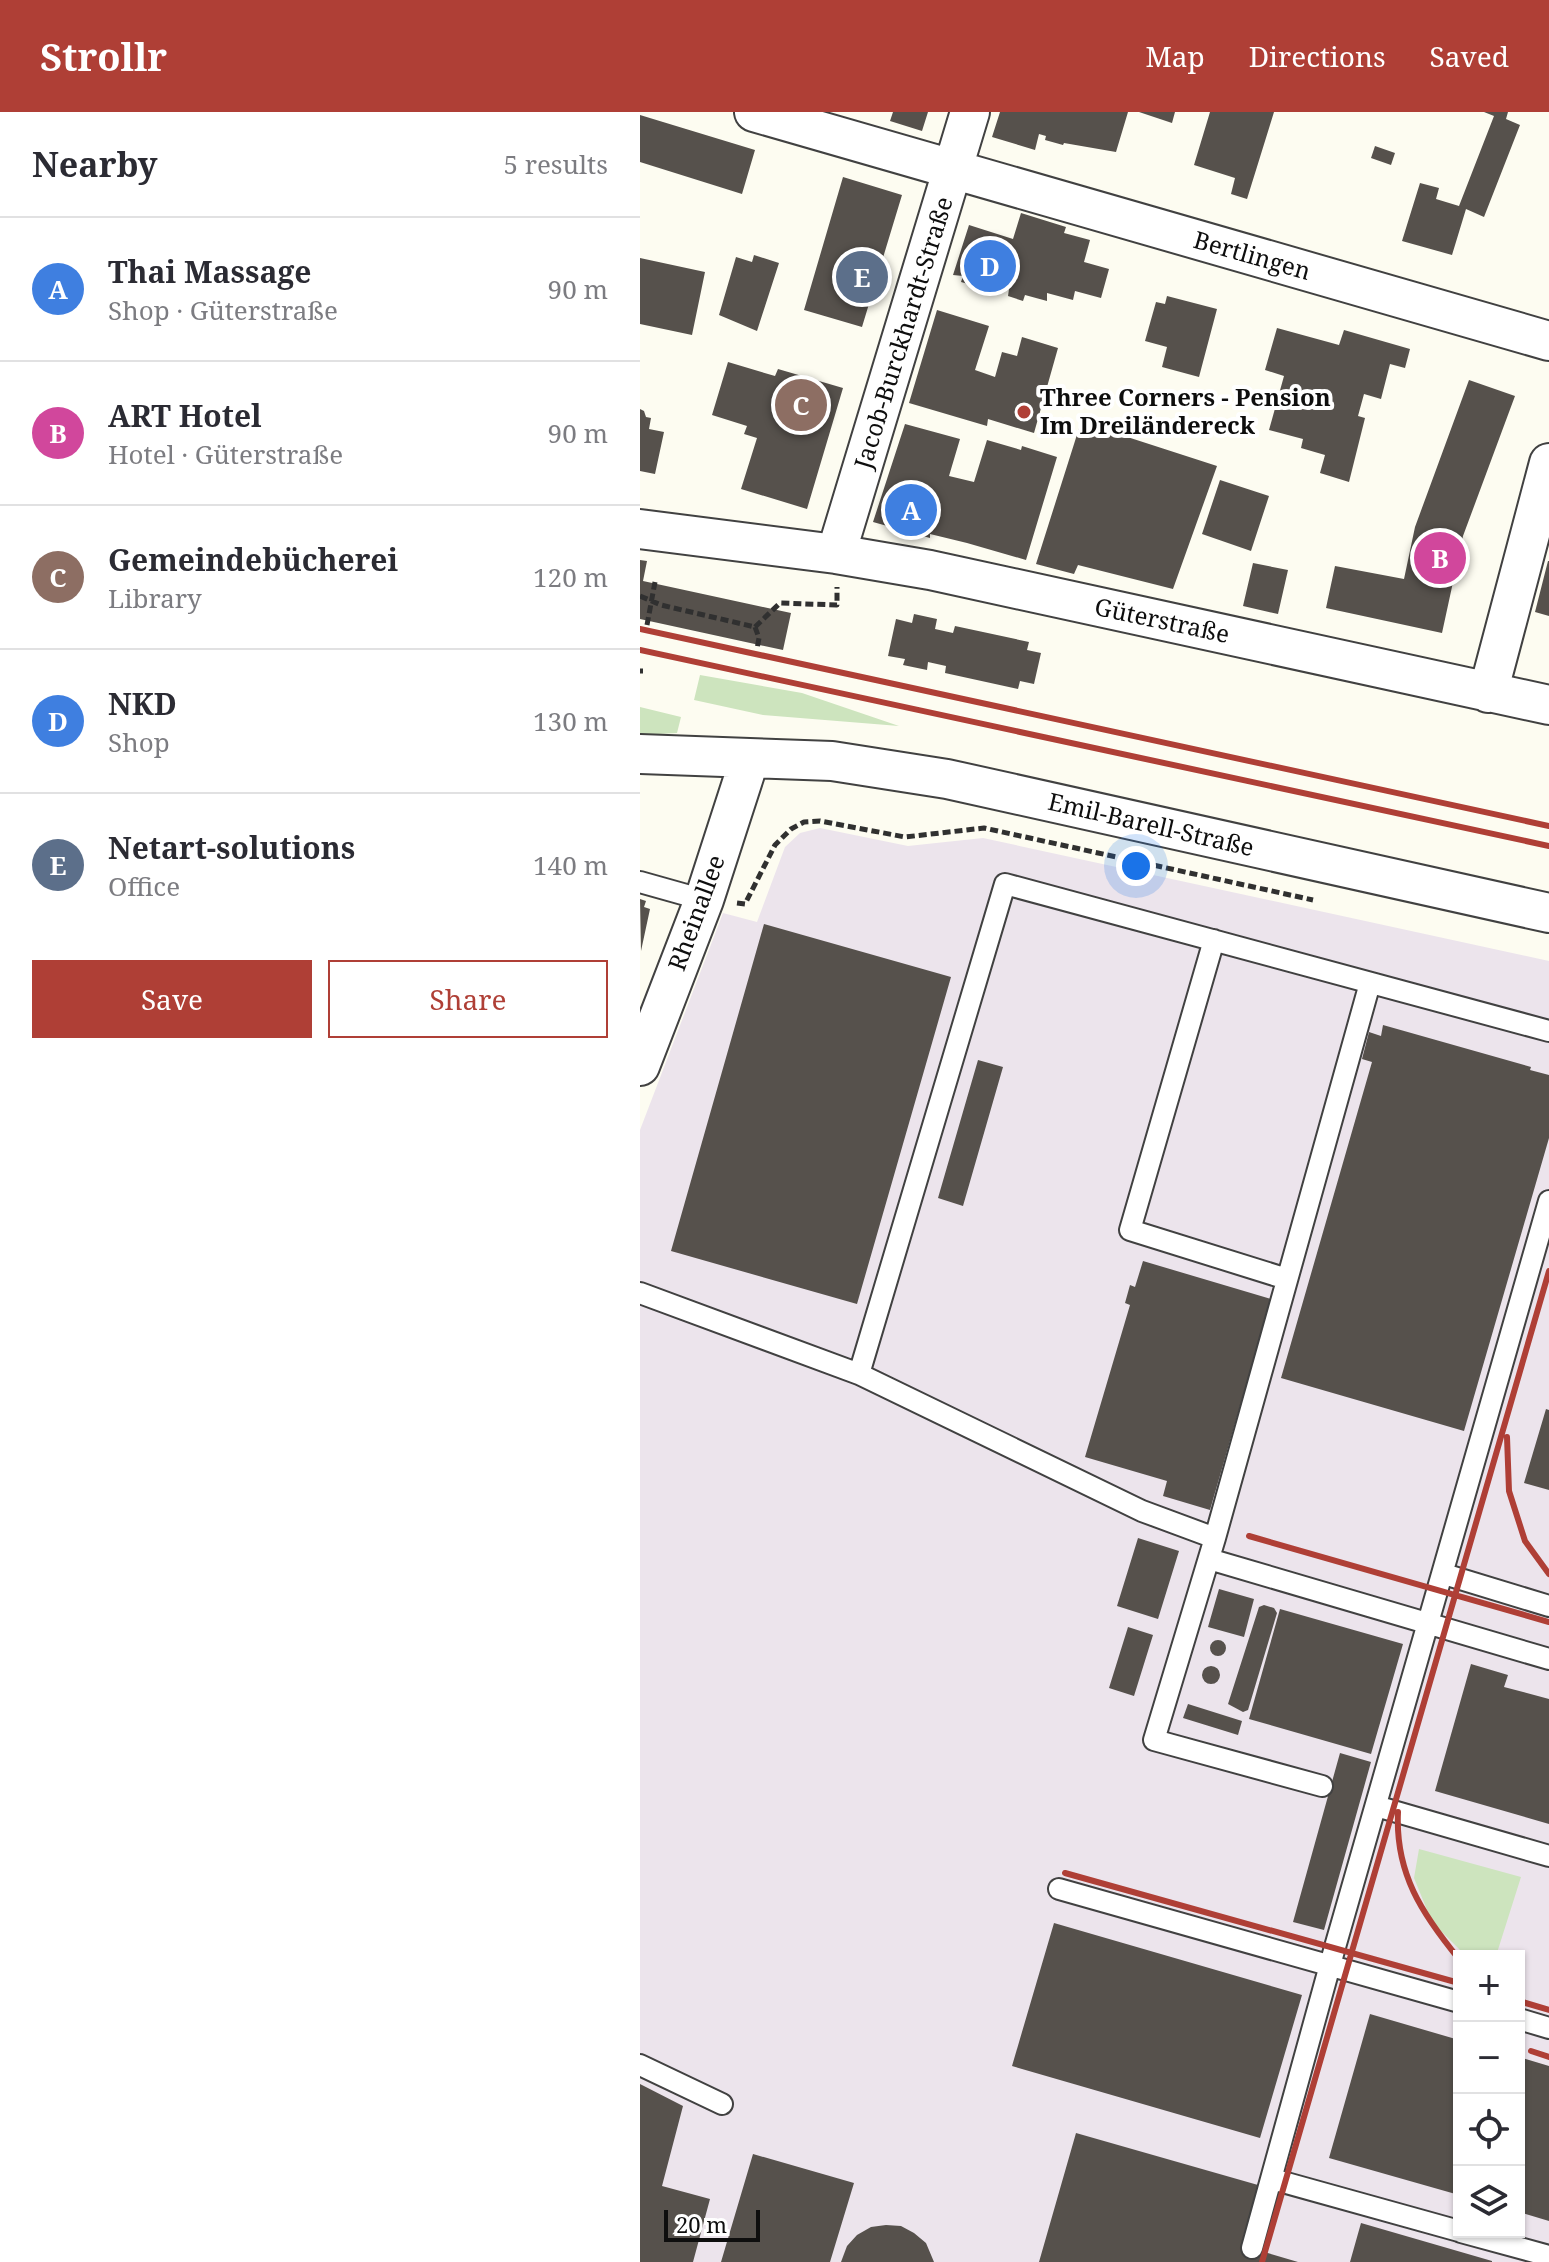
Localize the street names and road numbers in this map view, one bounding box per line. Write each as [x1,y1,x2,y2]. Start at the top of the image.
street label: Jacob-Burckhardt-Straße [845,192,960,474]
street label: Bertlingen [1190,222,1315,287]
street label: Güterstraße [1092,589,1233,650]
street label: Emil-Barell-Straße [1045,784,1257,863]
street label: Rheinallee [659,850,732,975]

